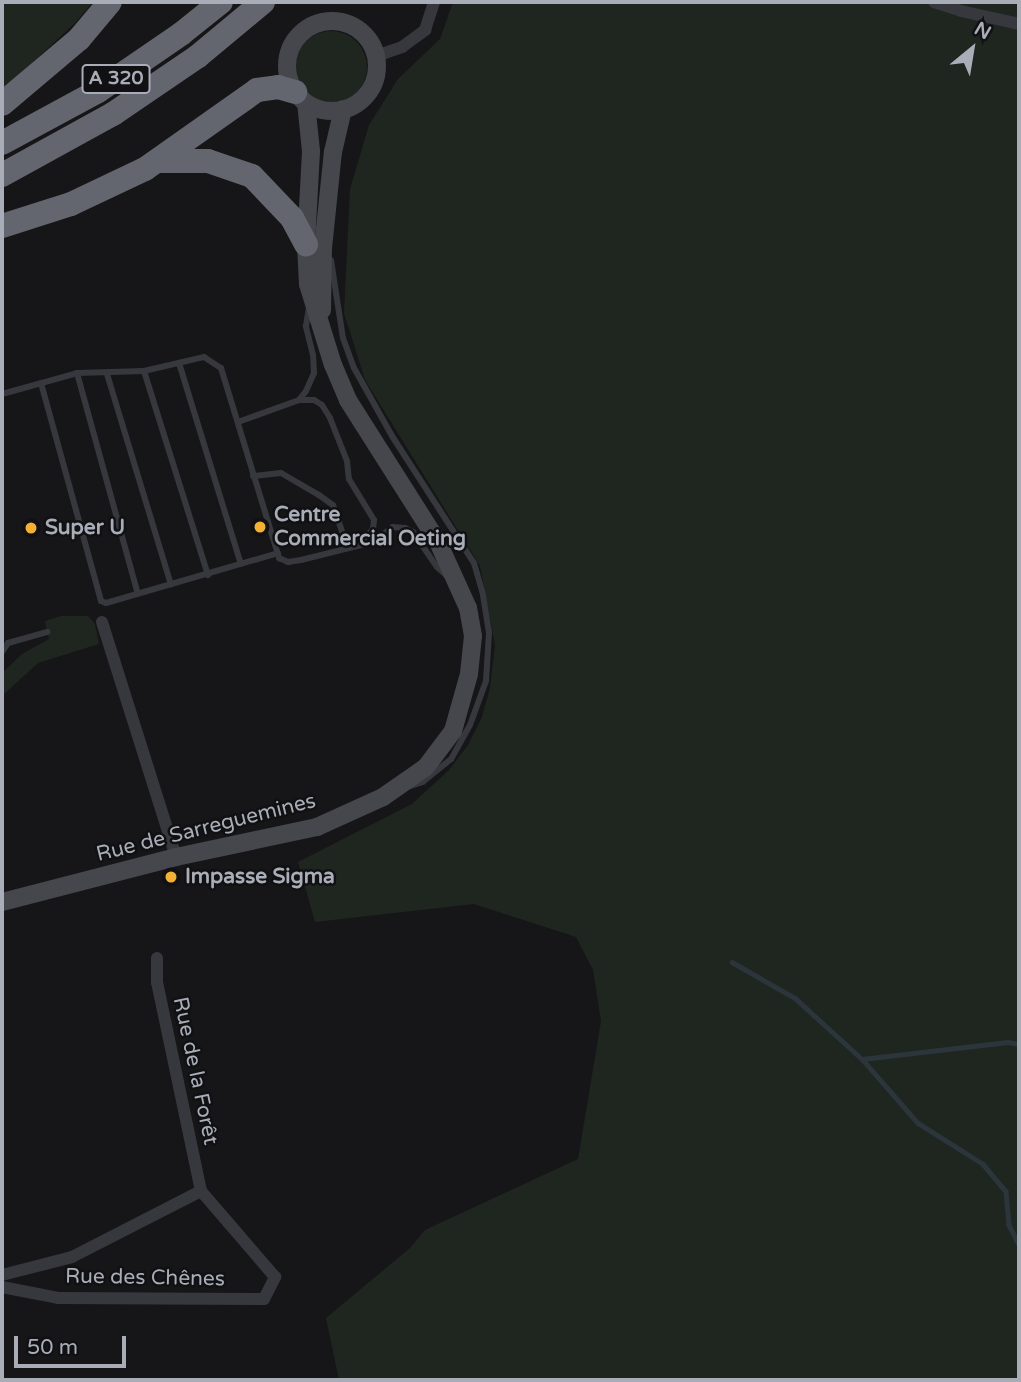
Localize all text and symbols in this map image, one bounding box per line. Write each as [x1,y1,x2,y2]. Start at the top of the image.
north arrow [937,14,1007,84]
text: N [970,17,995,44]
road number: A 320 [81,64,151,94]
place label: Centre Commercial Oeting [274,502,466,552]
place label: Super U [45,515,125,541]
marker: Centre Commercial Oeting [252,519,268,535]
marker: Super U [23,520,39,536]
street label: Rue de Sarreguemines [94,789,318,867]
place label: Impasse Sigma [185,864,335,890]
marker: Impasse Sigma [163,869,179,885]
street label: Rue de la Forêt [167,995,223,1147]
street label: Rue des Chênes [65,1264,225,1292]
scale bar [18,1322,130,1366]
text: 50 m [27,1335,78,1360]

